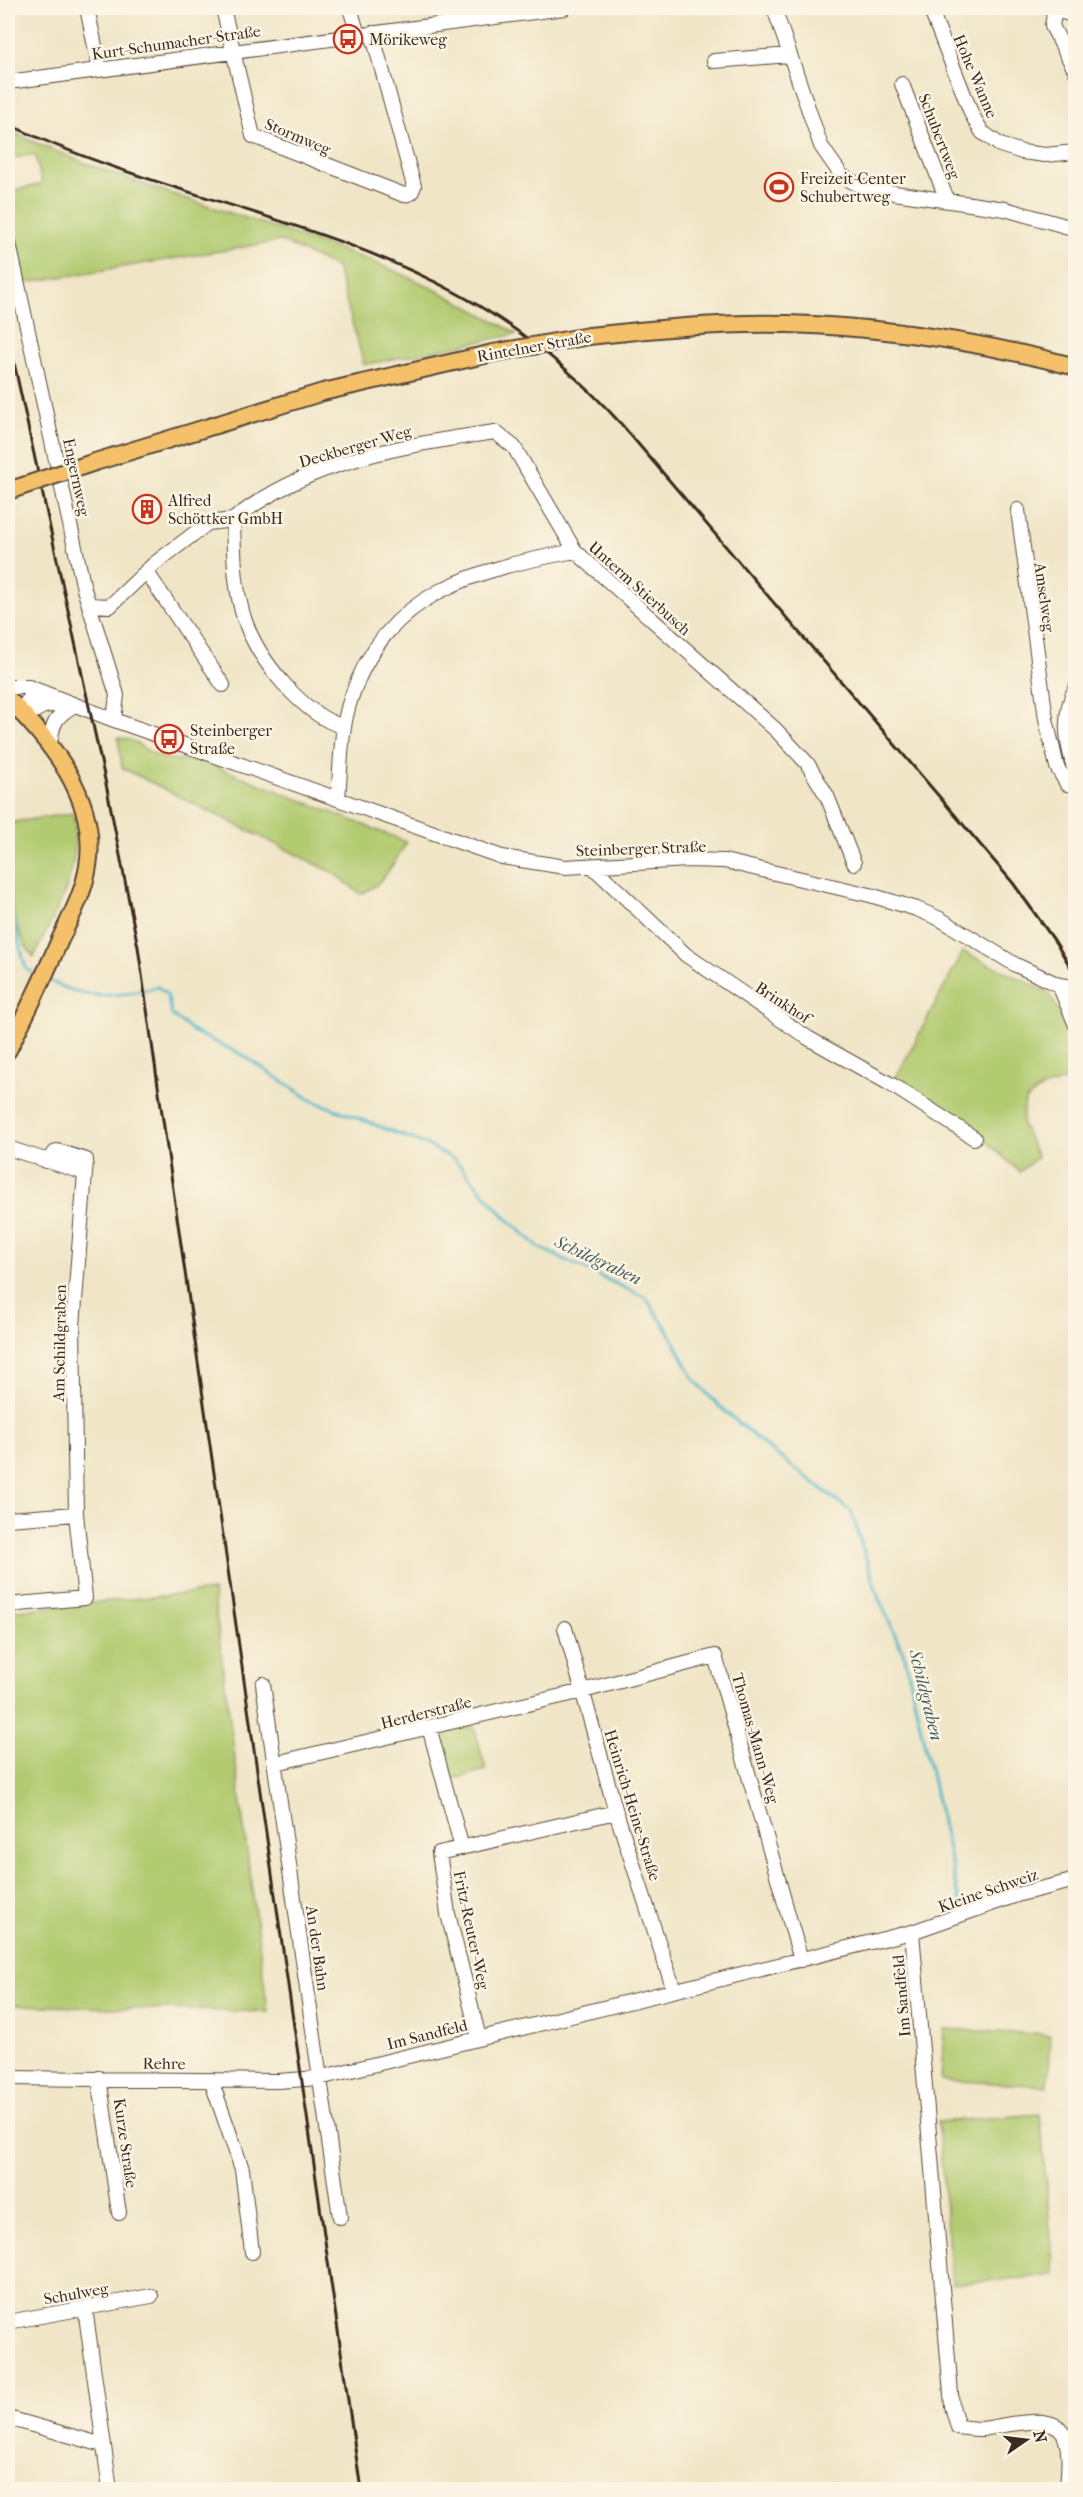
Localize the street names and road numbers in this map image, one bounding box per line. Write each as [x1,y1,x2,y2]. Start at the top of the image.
street label: Kurt-Schumacher-Straße [90,21,262,64]
street label: Hohe Wanne [949,31,1002,121]
street label: Schubertweg [915,91,965,182]
street label: Stormweg [262,114,334,159]
street label: Rintelner Straße [475,327,593,366]
street label: Deckberger Weg [297,421,414,472]
street label: Engernweg [59,436,94,518]
street label: Unterm Stierbusch [585,537,695,639]
street label: Amselweg [1030,560,1059,633]
street label: Steinberger Straße [576,837,707,860]
street label: Brinkhof [752,978,817,1029]
street label: Am Schildgraben [49,1283,70,1403]
street label: Thomas-Mann-Weg [728,1671,783,1806]
street label: Herderstraße [379,1692,474,1733]
street label: Heinrich-Heine-Straße [600,1727,665,1883]
street label: Kleine Schweiz [936,1865,1041,1916]
street label: Fritz-Reuter-Weg [450,1869,493,1992]
street label: An der Bahn [302,1903,333,1993]
street label: Im Sandfeld [888,1954,915,2038]
street label: Im Sandfeld [385,2015,470,2054]
street label: Rehre [142,2054,186,2073]
street label: Kurze Straße [110,2097,141,2189]
street label: Schulweg [42,2278,110,2309]

